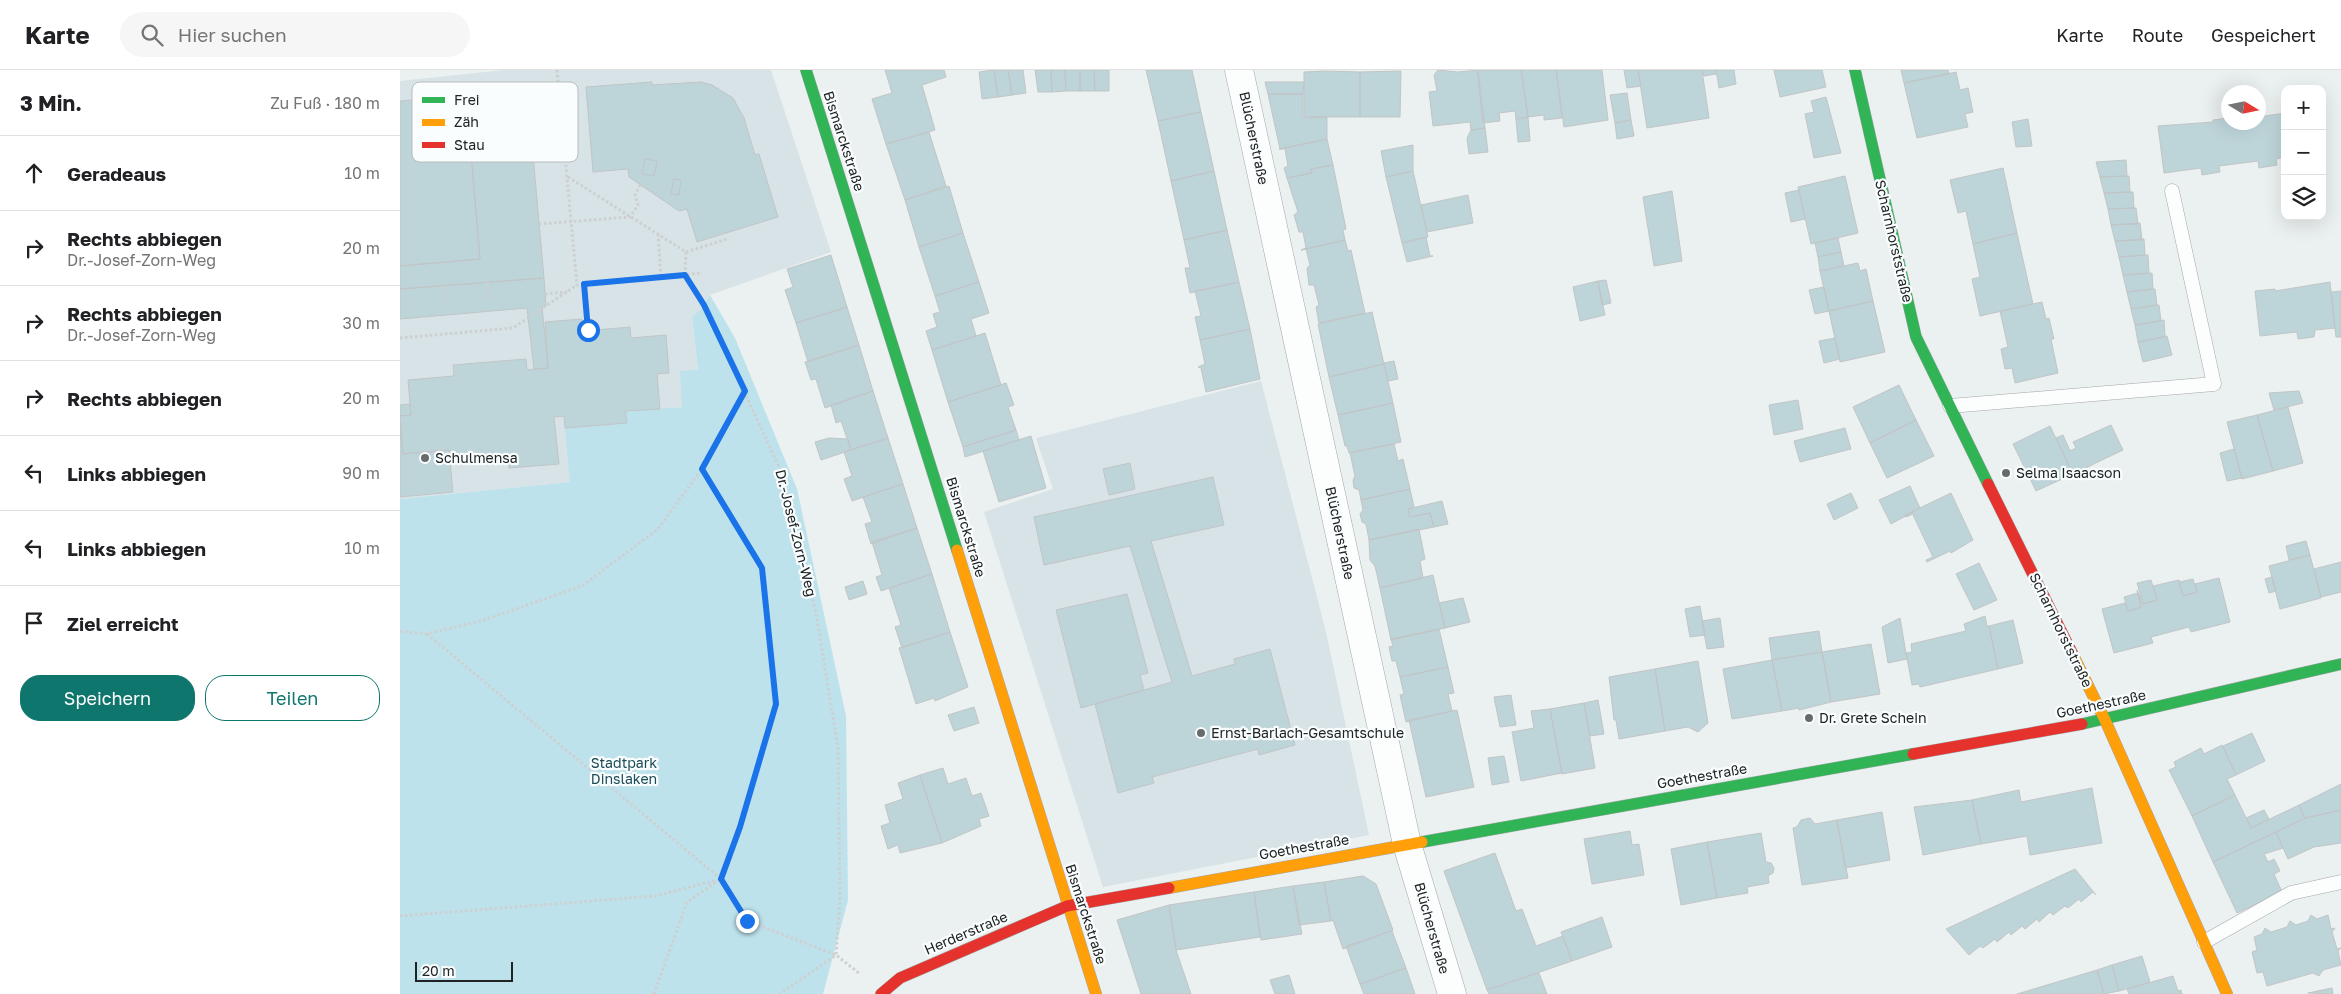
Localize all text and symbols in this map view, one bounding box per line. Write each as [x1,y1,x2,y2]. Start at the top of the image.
search box [120,12,470,57]
text: Karte [25,20,90,49]
icon: search [138,21,166,49]
text: Hier suchen [178,23,287,46]
text: Karte [2056,24,2104,46]
text: Route [2132,24,2183,46]
text: Gespeichert [2211,24,2316,46]
legend [412,82,578,162]
north arrow [2221,85,2266,130]
map controls [2281,85,2326,220]
button: + [2281,85,2326,130]
street label: Bismarckstraße [820,89,869,193]
text: 3 Min. [20,90,82,116]
street label: Blücherstraße [1236,90,1273,186]
text: Frei [454,91,480,108]
text: Zu Fuß · 180 m [270,93,380,113]
text: Zäh [454,113,479,130]
button: − [2281,130,2326,175]
text: Stau [454,136,485,153]
icon: ahead [20,159,48,187]
text: Geradeaus [67,162,166,185]
text: 10 m [344,163,380,183]
button: layers [2281,175,2326,220]
street label: Scharnhorststraße [1872,178,1917,304]
text: Rechts abbiegen [67,227,222,250]
icon: right [20,234,48,262]
text: 20 m [343,238,380,258]
text: Dr.-Josef-Zorn-Weg [67,250,216,270]
text: Rechts abbiegen [67,302,222,325]
icon: right [20,309,48,337]
text: 30 m [343,313,380,333]
route start [577,319,600,342]
text: Dr.-Josef-Zorn-Weg [67,325,216,345]
icon: right [20,384,48,412]
text: Rechts abbiegen [67,387,222,410]
text: 20 m [343,388,380,408]
place label: Schulmensa [435,449,518,466]
marker: Schulmensa [419,452,431,464]
icon: left [20,459,48,487]
text: Links abbiegen [67,462,206,485]
text: 90 m [342,463,380,483]
place label: Selma Isaacson [2016,464,2121,481]
marker: Selma Isaacson [2000,467,2012,479]
street label: Dr.-Josef-Zorn-Weg [772,468,821,598]
street label: Bismarckstraße [943,475,990,579]
street label: Blücherstraße [1322,485,1359,581]
icon: left [20,534,48,562]
text: Links abbiegen [67,537,206,560]
text: 10 m [344,538,380,558]
street label: Scharnhorststraße [2026,570,2097,690]
icon: arrive [20,609,48,637]
text: Ziel erreicht [67,612,179,635]
button: Speichern [20,675,195,721]
button: Teilen [205,675,380,721]
street label: Goethestraße [2055,686,2147,721]
place label: Dr. Grete Schein [1819,709,1927,726]
marker: Dr. Grete Schein [1803,712,1815,724]
place label: Ernst-Barlach-Gesamtschule [1211,724,1404,741]
marker: Ernst-Barlach-Gesamtschule [1195,727,1207,739]
park label: Stadtpark Dinslaken [591,754,657,787]
street label: Goethestraße [1656,759,1748,792]
street label: Goethestraße [1258,830,1350,863]
street label: Bismarckstraße [1062,862,1111,966]
street label: Blücherstraße [1411,880,1454,976]
street label: Herderstraße [922,907,1010,958]
route end [736,910,759,933]
scale bar [415,959,512,982]
text: 20 m [422,962,455,979]

